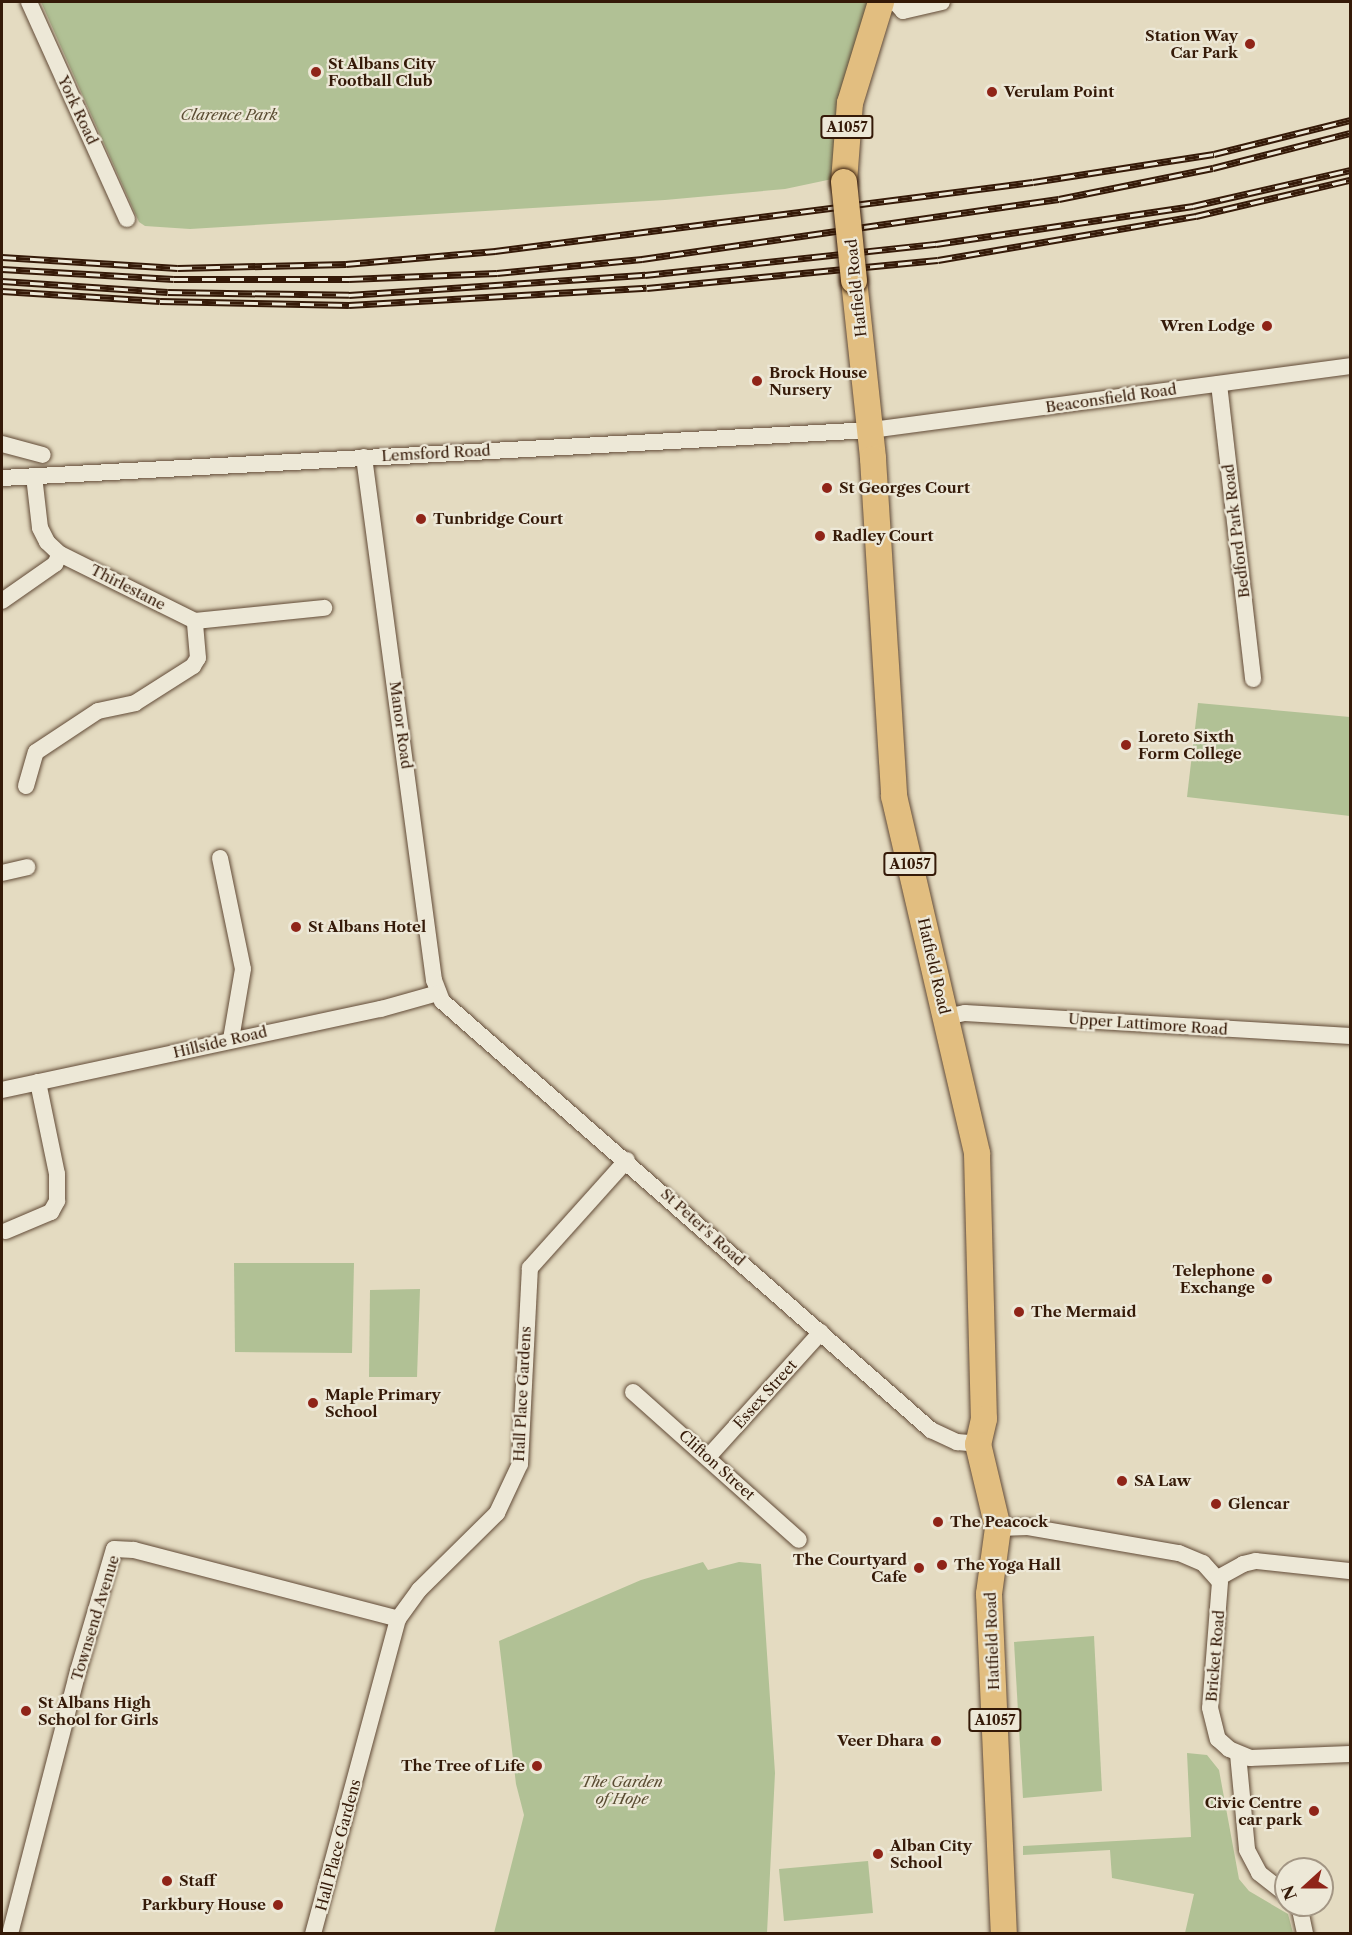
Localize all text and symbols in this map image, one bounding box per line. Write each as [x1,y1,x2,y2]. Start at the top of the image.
place label: Station Way Car Park [1145,26,1238,61]
marker: Station Way Car Park [1243,37,1257,51]
place label: St Albans City Football Club [328,54,436,89]
marker: St Albans City Football Club [309,65,323,79]
street label: York Road [54,73,102,147]
place label: Verulam Point [1004,83,1114,101]
marker: Verulam Point [985,85,999,99]
park label: Clarence Park [180,106,278,124]
road number: A1057 [820,116,874,138]
street label: Hatfield Road [842,238,870,338]
place label: Wren Lodge [1161,317,1255,335]
marker: Wren Lodge [1260,319,1274,333]
place label: Brock House Nursery [769,363,868,398]
marker: Brock House Nursery [750,374,764,388]
street label: Beaconsfield Road [1044,380,1178,416]
street label: Lemsford Road [381,441,491,465]
street label: Bedford Park Road [1219,463,1253,599]
place label: St Georges Court [839,479,970,497]
marker: St Georges Court [820,481,834,495]
place label: Tunbridge Court [433,510,563,528]
marker: Tunbridge Court [414,512,428,526]
place label: Radley Court [832,527,934,545]
marker: Radley Court [813,529,827,543]
street label: Thirlestane [87,560,169,614]
street label: Manor Road [386,680,416,770]
place label: Loreto Sixth Form College [1138,727,1242,762]
marker: Loreto Sixth Form College [1119,738,1133,752]
road number: A1057 [883,853,937,875]
street label: Hatfield Road [914,916,954,1016]
place label: St Albans Hotel [308,918,427,936]
marker: St Albans Hotel [289,920,303,934]
street label: Upper Lattimore Road [1068,1009,1228,1039]
street label: Hillside Road [171,1022,269,1062]
street label: St Peter's Road [657,1185,749,1269]
place label: Telephone Exchange [1172,1261,1255,1296]
marker: Telephone Exchange [1260,1272,1274,1286]
place label: The Mermaid [1031,1303,1136,1321]
marker: The Mermaid [1012,1305,1026,1319]
street label: Hall Place Gardens [509,1326,535,1462]
street label: Essex Street [729,1356,801,1432]
place label: Maple Primary School [325,1385,441,1420]
marker: Maple Primary School [306,1396,320,1410]
street label: Clifton Street [675,1426,759,1504]
place label: SA Law [1134,1472,1192,1490]
marker: SA Law [1115,1474,1129,1488]
place label: Glencar [1228,1495,1290,1513]
marker: Glencar [1209,1497,1223,1511]
place label: The Peacock [950,1513,1048,1531]
marker: The Peacock [931,1515,945,1529]
place label: The Courtyard Cafe [793,1550,907,1585]
street label: Townsend Avenue [67,1553,123,1683]
place label: The Yoga Hall [954,1556,1061,1574]
marker: The Yoga Hall [935,1558,949,1572]
marker: The Courtyard Cafe [912,1561,926,1575]
street label: Hatfield Road [981,1591,1003,1691]
street label: Bricket Road [1202,1609,1228,1703]
place label: St Albans High School for Girls [38,1693,159,1728]
marker: St Albans High School for Girls [19,1704,33,1718]
road number: A1057 [968,1709,1022,1731]
place label: Veer Dhara [837,1732,924,1750]
marker: Veer Dhara [929,1734,943,1748]
place label: The Tree of Life [401,1757,525,1775]
marker: The Tree of Life [530,1759,544,1773]
park label: The Garden of Hope [581,1772,663,1807]
street label: Hall Place Gardens [312,1777,364,1913]
place label: Civic Centre car park [1205,1793,1302,1828]
marker: Civic Centre car park [1307,1804,1321,1818]
place label: Alban City School [890,1836,972,1871]
marker: Alban City School [871,1847,885,1861]
north arrow [1274,1857,1334,1917]
place label: Staff [179,1872,215,1890]
marker: Staff [160,1874,174,1888]
text: N [1277,1883,1301,1903]
place label: Parkbury House [141,1896,266,1914]
marker: Parkbury House [271,1898,285,1912]

